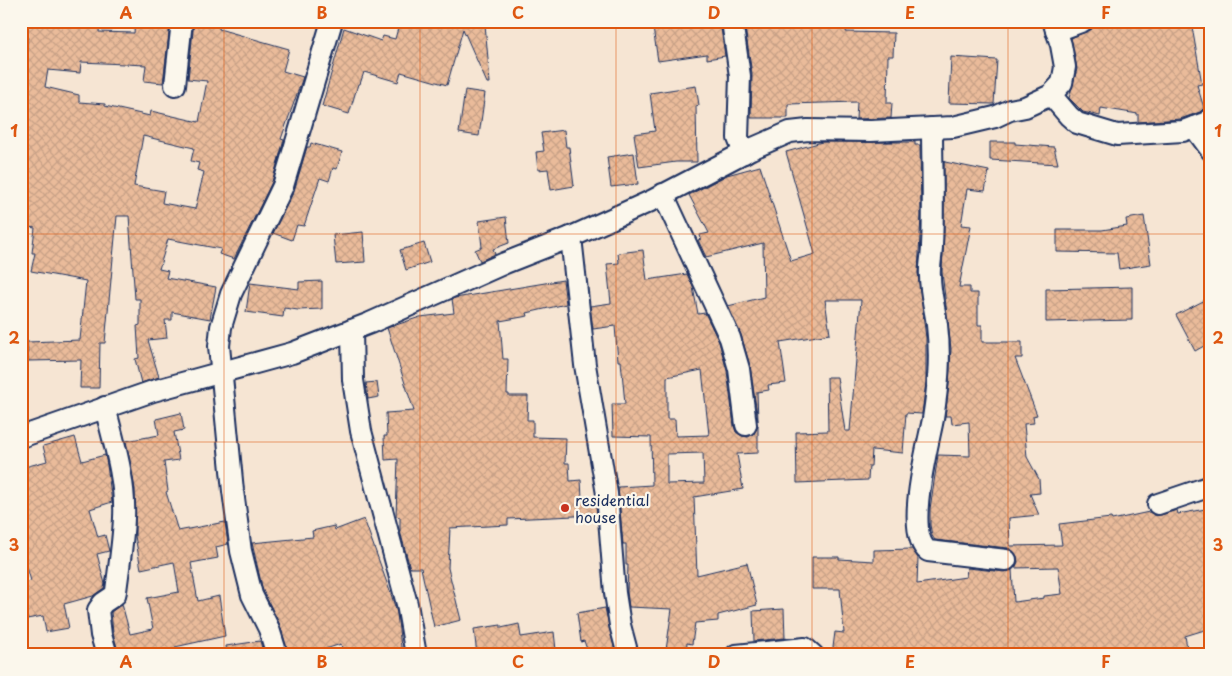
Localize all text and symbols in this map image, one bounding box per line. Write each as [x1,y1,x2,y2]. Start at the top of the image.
text: A [120,0,133,24]
text: B [317,0,328,24]
text: C [512,0,524,24]
text: D [708,0,720,24]
text: E [905,0,915,24]
text: F [1101,0,1111,24]
text: 1 [10,118,18,142]
text: 1 [1214,118,1222,142]
text: 2 [8,325,20,349]
text: 2 [1212,325,1224,349]
place label: residential house [575,488,649,528]
marker: residential house [559,502,571,514]
text: 3 [9,532,19,556]
text: 3 [1213,532,1223,556]
text: A [120,649,133,673]
text: B [317,649,328,673]
text: C [512,649,524,673]
text: D [708,649,720,673]
text: E [905,649,915,673]
text: F [1101,649,1111,673]

